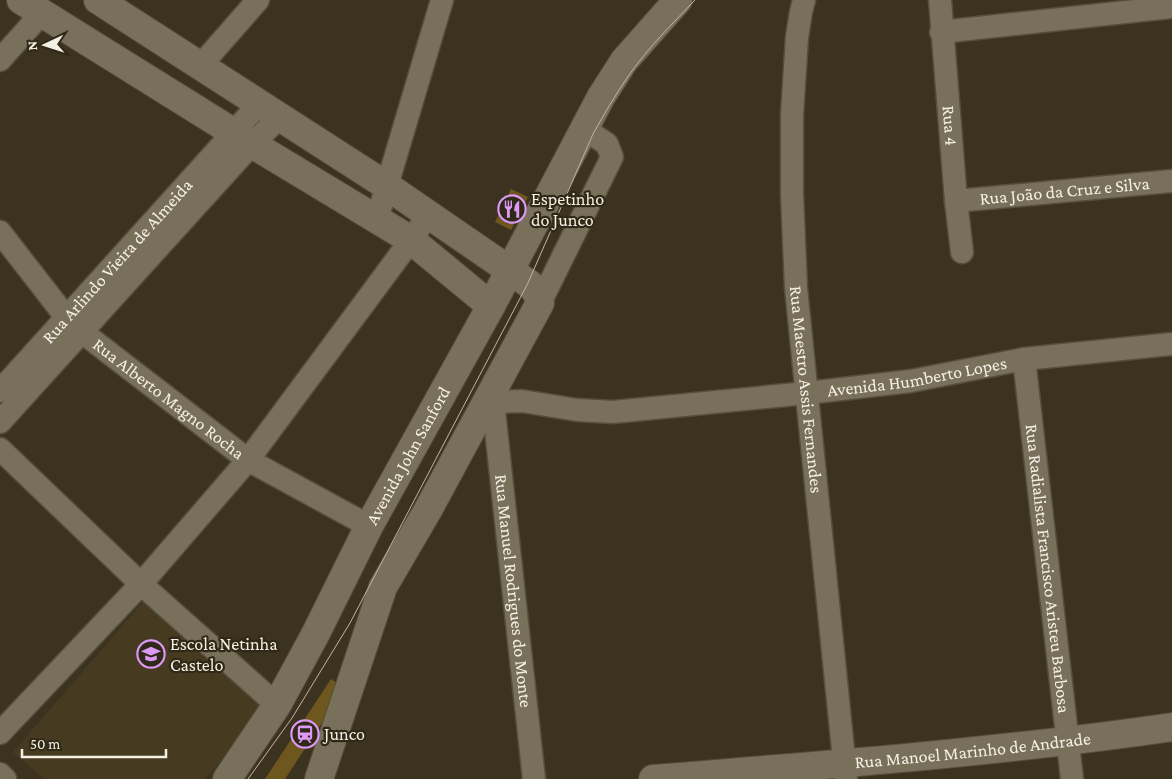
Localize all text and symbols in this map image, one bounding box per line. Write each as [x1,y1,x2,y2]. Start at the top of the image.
north arrow [20,20,70,70]
text: N [24,40,40,51]
street label: Rua 4 [938,105,962,146]
street label: Rua João da Cruz e Silva [979,173,1150,209]
street label: Rua Arlindo Vieira de Almeida [38,175,196,347]
place label: Espetinho do Junco [531,189,604,230]
restaurant icon: Espetinho do Junco [497,194,527,224]
street label: Rua Maestro Assis Fernandes [786,285,827,494]
street label: Rua Alberto Magno Rocha [89,334,248,463]
street label: Avenida Humberto Lopes [826,353,1008,401]
street label: Avenida John Sanford [362,383,454,528]
street label: Rua Radialista Francisco Aristeu Barbosa [1022,423,1074,714]
street label: Rua Manuel Rodrigues do Monte [491,473,536,709]
place label: Escola Netinha Castelo [170,634,278,675]
school or university icon: Escola Netinha Castelo [136,639,166,669]
station icon: Junco [290,719,320,749]
place label: Junco [322,724,365,744]
scale bar [22,726,166,758]
street label: Rua Manoel Marinho de Andrade [854,728,1092,772]
text: 50 m [30,736,60,752]

